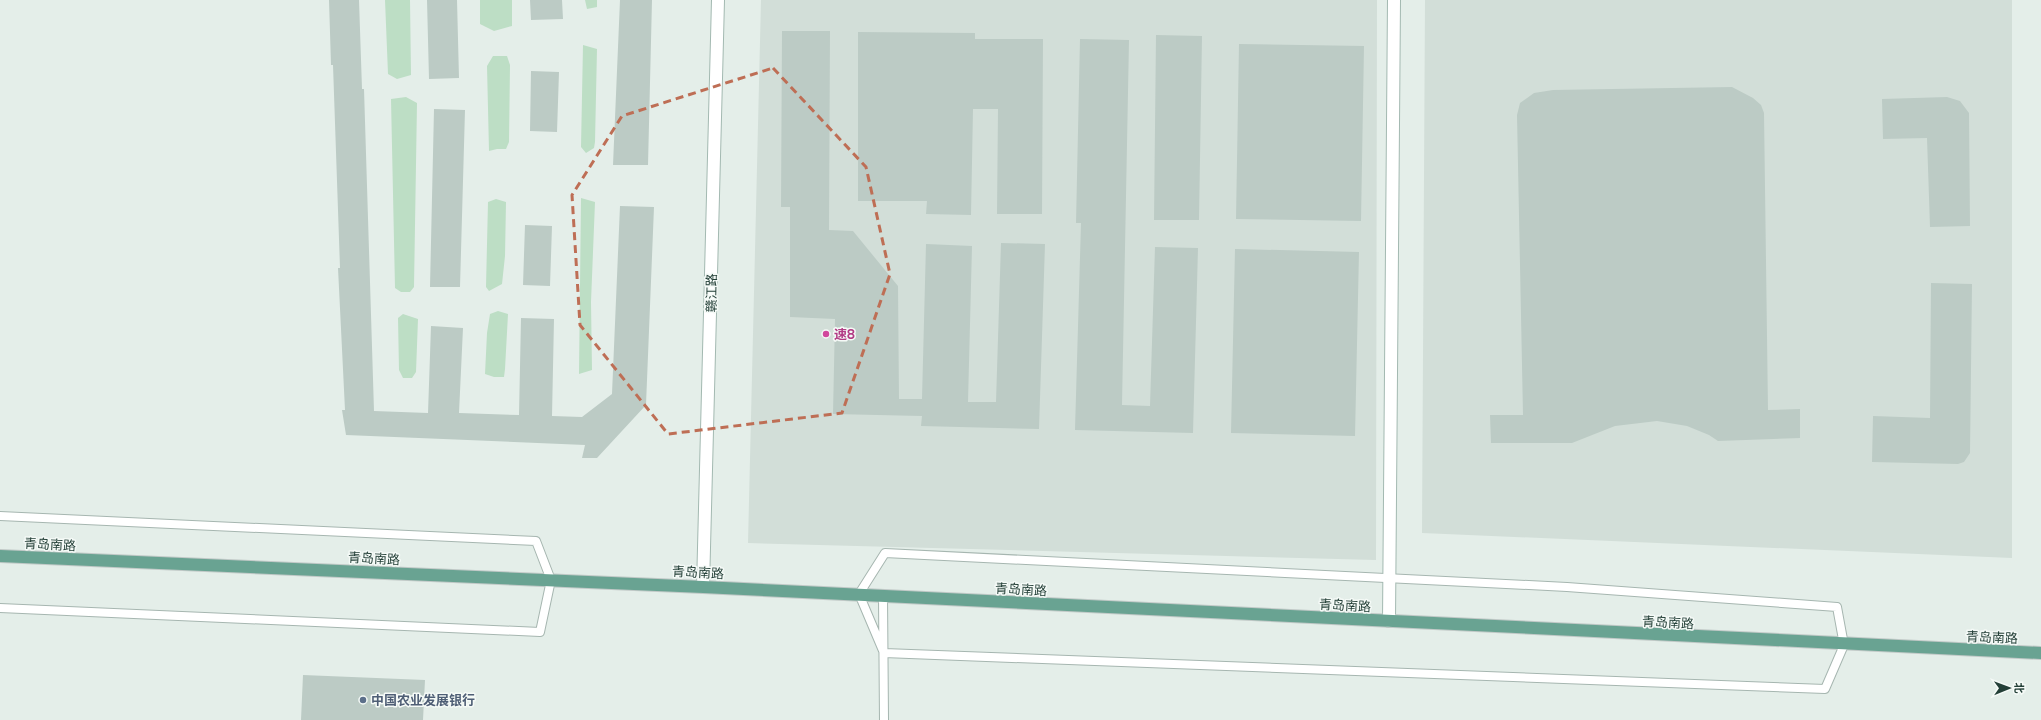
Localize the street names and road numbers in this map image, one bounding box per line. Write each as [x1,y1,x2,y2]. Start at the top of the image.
street label: 赣江路 [703,273,720,313]
street label: 青岛南路 [24,535,76,554]
street label: 青岛南路 [348,549,400,568]
street label: 青岛南路 [672,563,724,582]
street label: 青岛南路 [995,580,1047,599]
street label: 青岛南路 [1319,596,1371,615]
street label: 青岛南路 [1642,613,1694,632]
street label: 青岛南路 [1966,628,2018,647]

